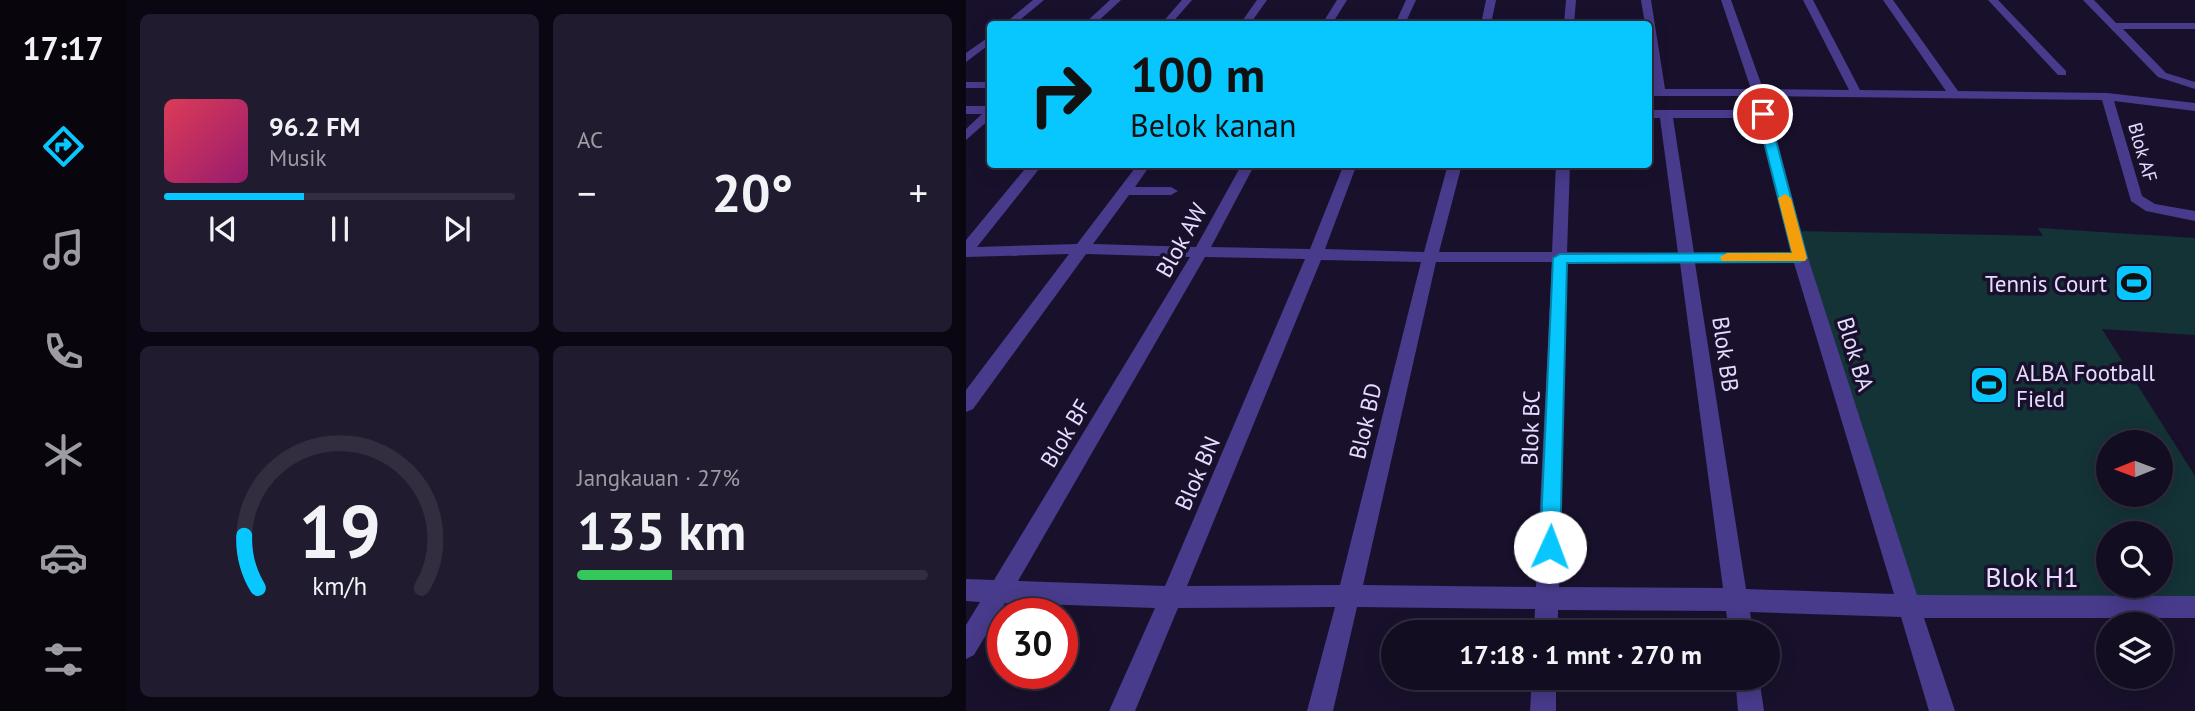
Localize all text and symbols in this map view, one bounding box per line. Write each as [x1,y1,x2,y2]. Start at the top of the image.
text: 17:17 [22,27,104,69]
text: 100 m [1130,42,1265,106]
icon: right [1015,49,1106,140]
pin [1733,84,1793,144]
icon: arrive [1744,95,1782,133]
text: Belok kanan [1130,104,1296,146]
text: 96.2 FM [269,110,360,143]
street label: Blok AF [2123,119,2163,185]
icon: directions [39,122,88,171]
text: AC [577,125,603,154]
text: Musik [269,143,326,172]
text: 20° [712,159,793,226]
text: − [577,168,596,217]
text: + [909,168,928,217]
street label: Blok AW [1149,198,1213,282]
icon: previous [204,210,242,248]
icon: pause [321,210,359,248]
icon: next [438,210,476,248]
icon: music [39,225,88,274]
sports icon: Tennis Court [2113,262,2155,304]
place label: Tennis Court [1985,269,2107,298]
street label: Blok BA [1831,313,1881,395]
street label: Blok BB [1706,314,1746,394]
icon: phone [39,327,88,376]
place label: ALBA Football Field [2016,358,2155,413]
sports icon: ALBA Football Field [1968,364,2010,406]
street label: Blok BD [1342,380,1388,462]
street label: Blok BC [1514,390,1546,466]
street label: Blok BF [1033,394,1097,472]
icon: climate [39,430,88,479]
north arrow [2096,430,2174,508]
map controls [2096,430,2173,689]
street label: Blok BN [1168,432,1226,514]
text: Jangkauan · 27% [577,463,740,492]
text: 19 [298,484,381,578]
text: 135 km [577,497,746,564]
position arrow [1513,510,1587,584]
button: search [2096,521,2173,598]
icon: car [39,533,88,582]
street label: Blok H1 [1985,558,2079,595]
text: km/h [312,569,367,601]
speed limit sign: 30 [987,598,1078,689]
button: layers [2096,612,2173,689]
icon: filters [39,635,88,684]
text: 17:18 · 1 mnt · 270 m [1459,638,1702,671]

